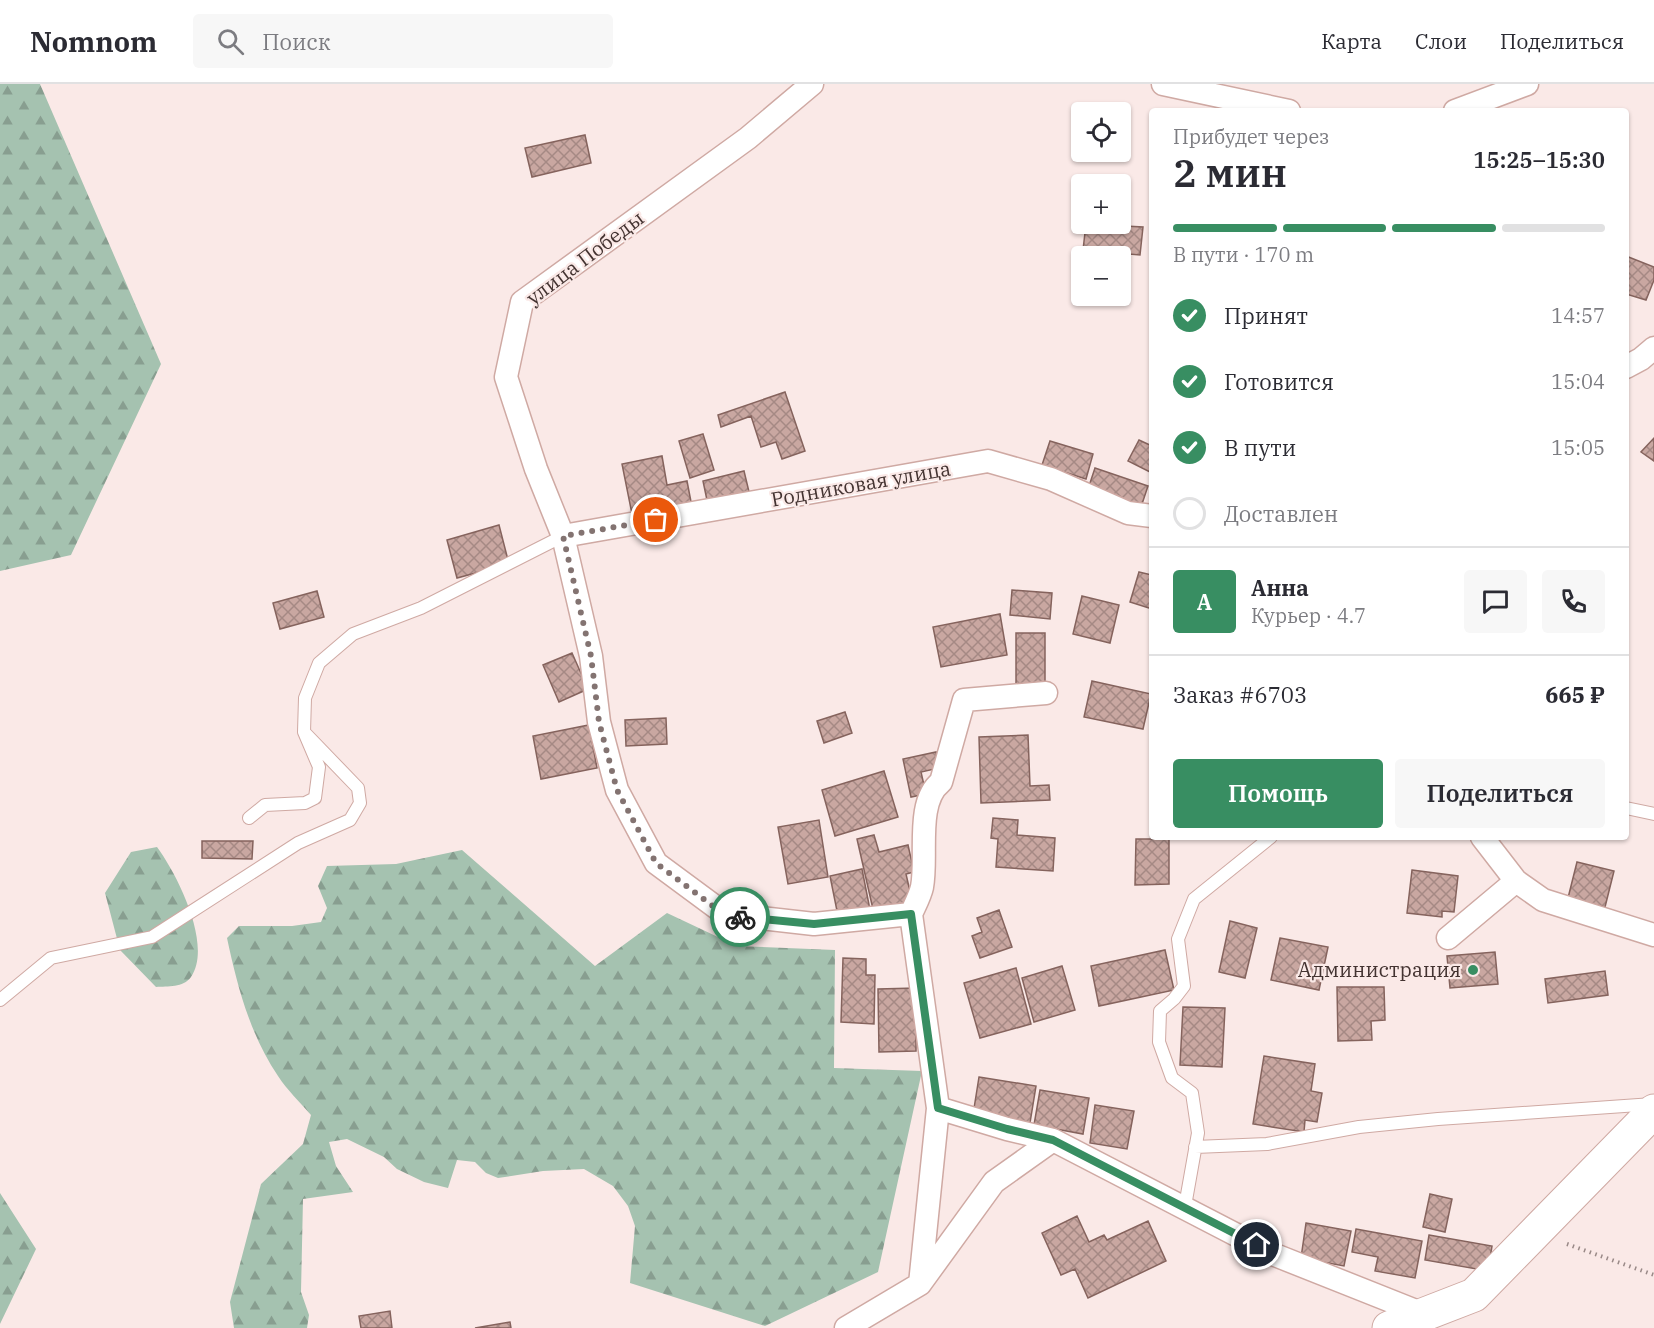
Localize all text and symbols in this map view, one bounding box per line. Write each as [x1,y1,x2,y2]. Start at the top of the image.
search box [193,14,613,68]
text: Nomnom [30,23,157,60]
icon: search [214,25,247,58]
text: Поиск [262,27,331,56]
text: Карта [1321,27,1382,55]
text: Слои [1415,27,1467,55]
text: Поделиться [1500,27,1624,55]
map controls [1071,102,1131,306]
button: locate [1071,102,1131,162]
text: Прибудет через [1173,123,1329,150]
text: 15:25–15:30 [1473,145,1605,174]
text: 2 мин [1173,147,1287,198]
button: + [1071,174,1131,234]
street label: улица Победы [520,204,649,311]
text: В пути · 170 m [1173,241,1314,268]
button: − [1071,246,1131,306]
icon: check [1173,299,1206,332]
text: Принят [1224,301,1308,330]
text: 14:57 [1551,302,1605,329]
icon: check [1173,365,1206,398]
text: Готовится [1224,367,1334,396]
text: 15:04 [1551,368,1605,395]
icon: check [1173,431,1206,464]
text: В пути [1224,433,1296,462]
text: 15:05 [1551,434,1605,461]
street label: Родниковая улица [769,454,953,513]
pin [630,494,681,545]
text: Доставлен [1224,499,1338,528]
icon: bag [639,503,672,536]
button: chat [1464,570,1527,633]
button: phone [1542,570,1605,633]
text: Анна [1251,573,1309,602]
text: А [1197,587,1212,616]
text: Курьер · 4.7 [1251,602,1366,629]
text: Заказ #6703 [1173,680,1307,709]
text: 665 ₽ [1545,680,1605,709]
button: Помощь [1173,759,1383,828]
button: Поделиться [1395,759,1605,828]
courier [710,887,770,947]
icon: bike [724,901,757,934]
place label: Администрация [1298,956,1461,983]
marker: Администрация [1466,963,1480,977]
pin [1231,1219,1282,1270]
icon: home [1240,1228,1273,1261]

